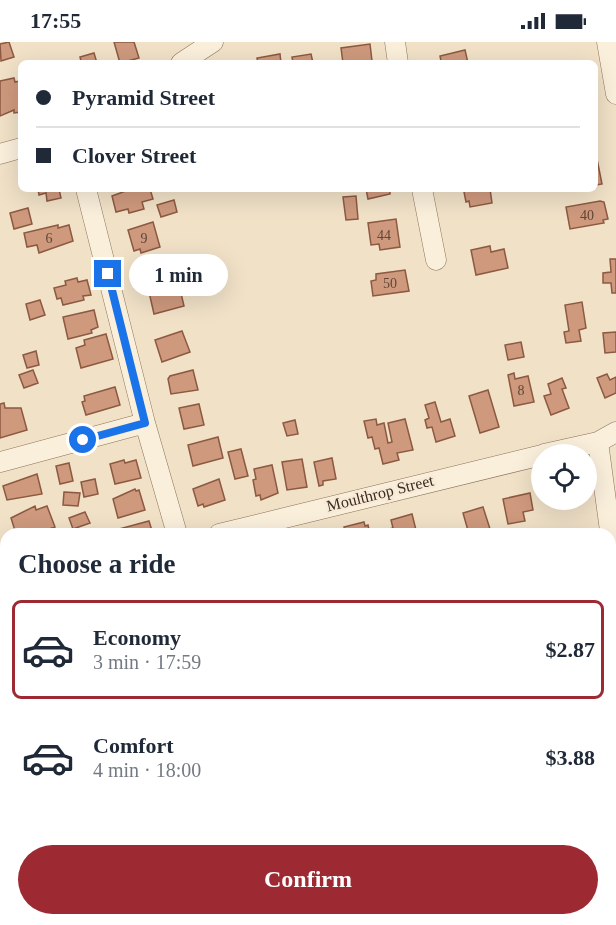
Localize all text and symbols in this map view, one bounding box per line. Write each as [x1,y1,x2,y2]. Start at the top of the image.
text: 17:55 [30,8,81,33]
text: Pyramid Street [72,85,215,110]
text: Clover Street [72,143,196,168]
house number: 40 [580,208,594,223]
house number: 44 [377,228,391,243]
house number: 6 [46,231,53,246]
house number: 9 [141,231,148,246]
callout: 1 min [129,253,228,295]
route end [94,260,121,287]
text: 1 min [154,264,203,286]
house number: 50 [383,276,397,291]
house number: 8 [518,383,525,398]
route start [69,426,96,453]
map controls [531,444,597,510]
button: locate [531,444,597,510]
street label: Moulthrop Street [325,471,436,515]
text: Choose a ride [18,549,176,579]
icon: car [21,623,75,677]
text: Economy [93,625,181,650]
text: $2.87 [546,637,595,662]
text: 3 min · 17:59 [93,651,201,673]
icon: car [21,731,75,785]
text: Comfort [93,733,174,758]
text: $3.88 [546,745,595,770]
text: 4 min · 18:00 [93,759,201,781]
button: Confirm [18,845,598,914]

